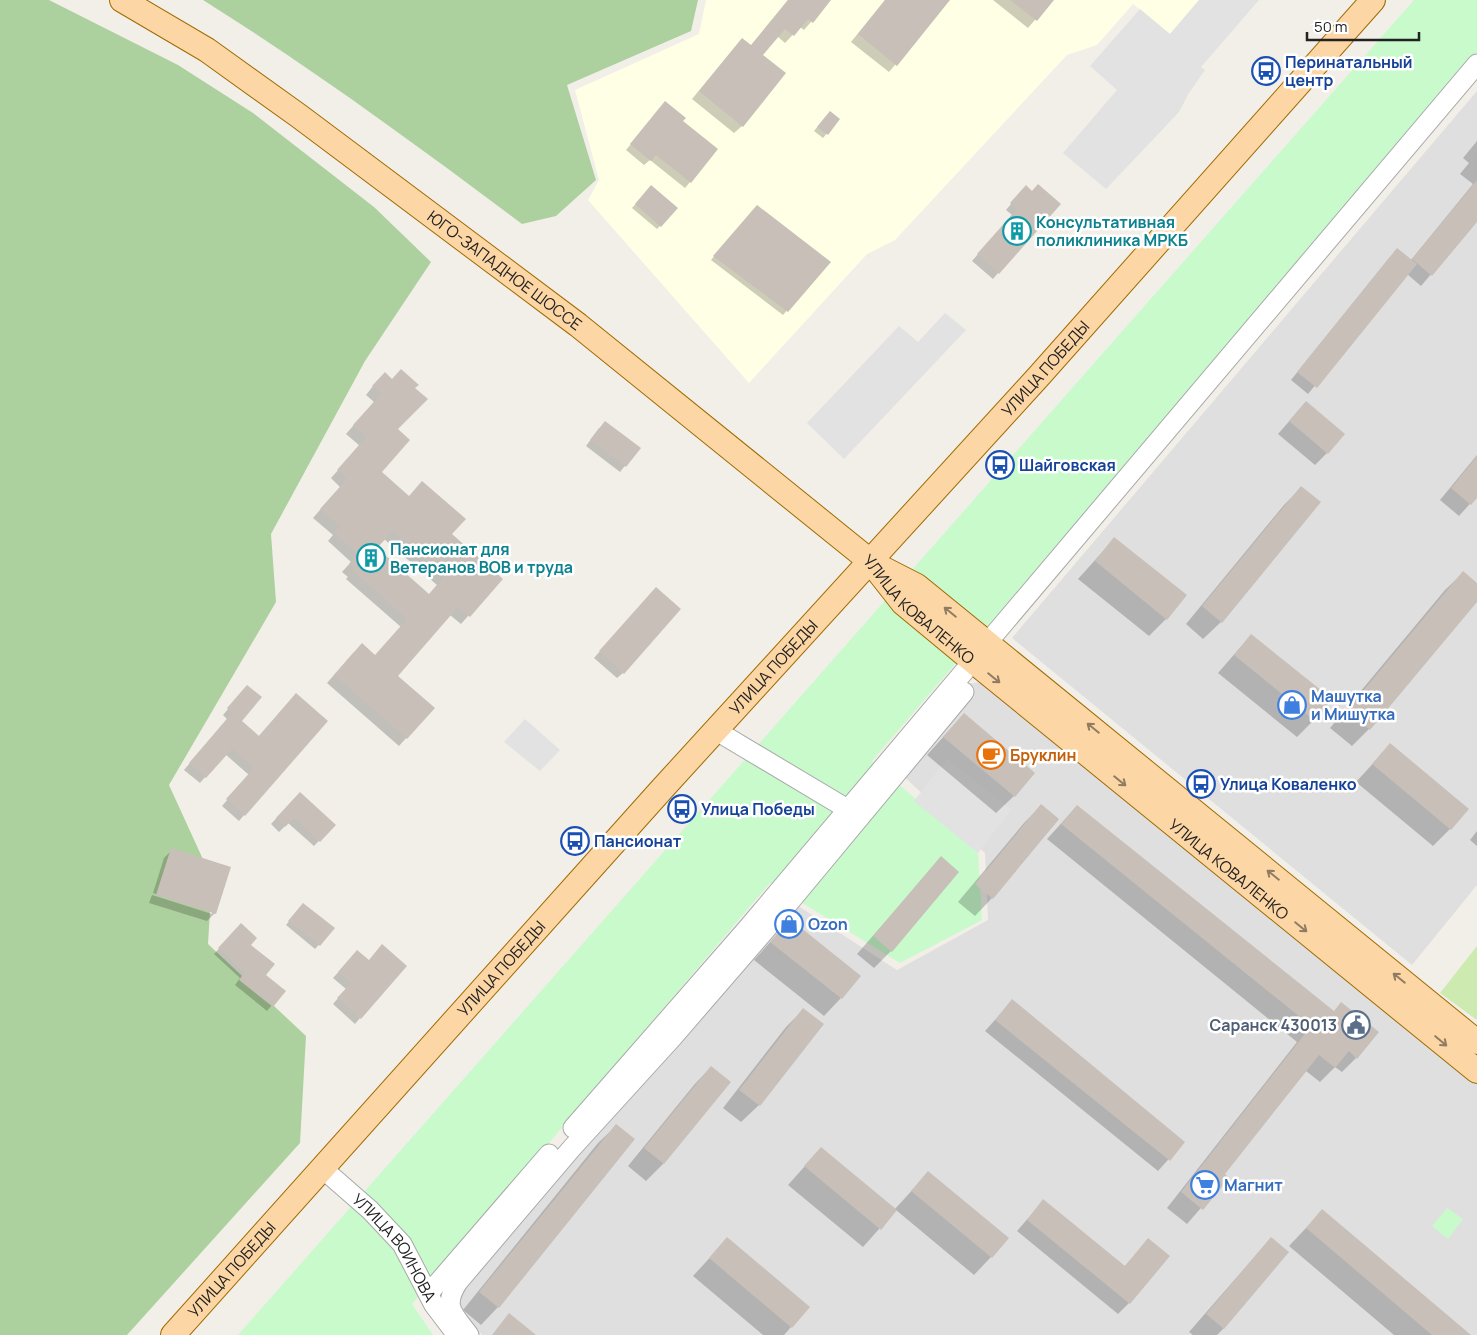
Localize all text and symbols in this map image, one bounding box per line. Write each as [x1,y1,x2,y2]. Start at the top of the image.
scale bar [1307,10,1420,42]
text: 50 m [1314,16,1348,37]
place label: Перинатальный центр [1285,51,1413,91]
bus stop icon: Перинатальный центр [1251,56,1281,86]
street label: ЮГО-ЗАПАДНОЕ ШОССЕ [423,205,587,335]
place label: Консультативная поликлиника МРКБ [1036,211,1188,251]
building icon: Консультативная поликлиника МРКБ [1002,216,1032,246]
street label: УЛИЦА ПОБЕДЫ [996,316,1094,421]
bus stop icon: Шайговская [985,450,1015,480]
place label: Шайговская [1019,454,1116,476]
place label: Пансионат для Ветеранов ВОВ и труда [390,538,573,578]
building icon: Пансионат для Ветеранов ВОВ и труда [356,543,386,573]
street label: УЛИЦА КОВАЛЕНКО [859,549,980,669]
one-way arrow [944,606,957,617]
street label: УЛИЦА ПОБЕДЫ [724,615,822,719]
one-way arrow [987,673,1000,684]
place label: Машутка и Мишутка [1311,685,1395,725]
shop icon: Машутка и Мишутка [1277,690,1307,720]
one-way arrow [1087,722,1100,733]
cafe icon: Бруклин [976,740,1006,770]
place label: Бруклин [1010,744,1077,766]
bus stop icon: Улица Коваленко [1186,769,1216,799]
place label: Улица Коваленко [1220,773,1357,795]
one-way arrow [1113,775,1126,786]
bus stop icon: Улица Победы [667,794,697,824]
place label: Улица Победы [701,798,815,820]
street label: УЛИЦА КОВАЛЕНКО [1164,814,1294,925]
bus stop icon: Пансионат [560,826,590,856]
place label: Пансионат [594,830,682,852]
one-way arrow [1267,869,1280,880]
shop icon: Ozon [774,909,804,939]
place label: Ozon [808,913,848,935]
street label: УЛИЦА ПОБЕДЫ [452,916,550,1021]
one-way arrow [1294,922,1307,933]
one-way arrow [1392,972,1405,983]
public building icon: Саранск 430013 [1341,1010,1371,1040]
place label: Саранск 430013 [1210,1014,1337,1036]
one-way arrow [1434,1035,1447,1046]
supermarket icon: Магнит [1190,1170,1220,1200]
place label: Магнит [1224,1174,1283,1196]
street label: УЛИЦА ВОИНОВА [348,1188,441,1306]
street label: УЛИЦА ПОБЕДЫ [183,1217,281,1322]

